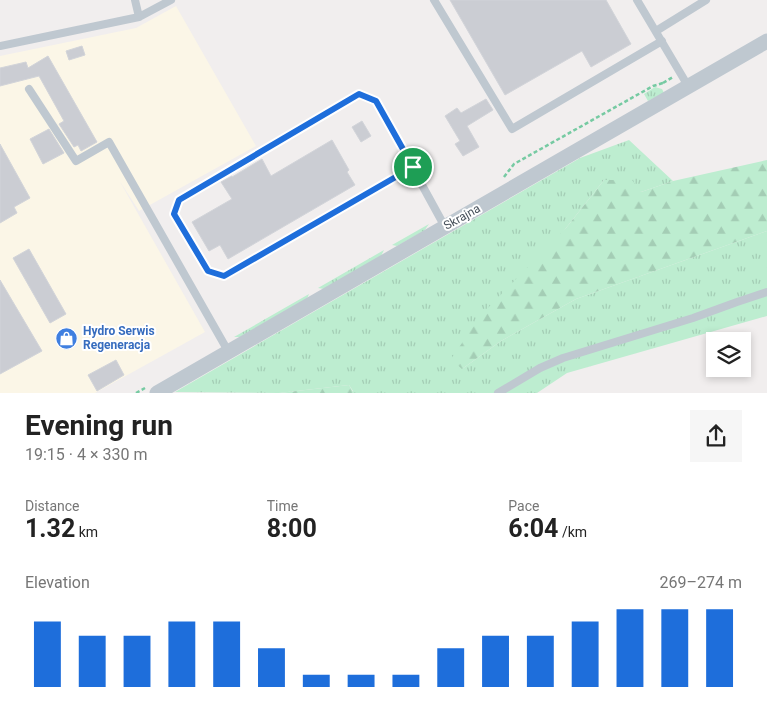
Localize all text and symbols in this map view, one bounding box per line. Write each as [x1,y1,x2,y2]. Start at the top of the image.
pin [392,146,434,188]
icon: arrive [399,153,427,181]
street label: Skrajna [441,201,483,233]
place label: Hydro Serwis Regeneracja [83,324,155,352]
shop icon: Hydro Serwis Regeneracja [55,326,79,350]
map controls [706,332,751,377]
button: layers [706,332,751,377]
text: Evening run [25,409,173,442]
button: share [690,410,742,462]
text: 19:15 · 4 × 330 m [25,445,147,464]
text: Distance [25,498,80,514]
text: Time [267,498,298,514]
text: Pace [508,498,539,514]
text: 1.32 [25,514,75,543]
text: 8:00 [267,514,317,543]
text: 6:04 [508,514,558,543]
text: km [75,524,98,540]
text: /km [558,524,587,540]
text: Elevation [25,573,90,592]
text: 269–274 m [660,573,742,592]

